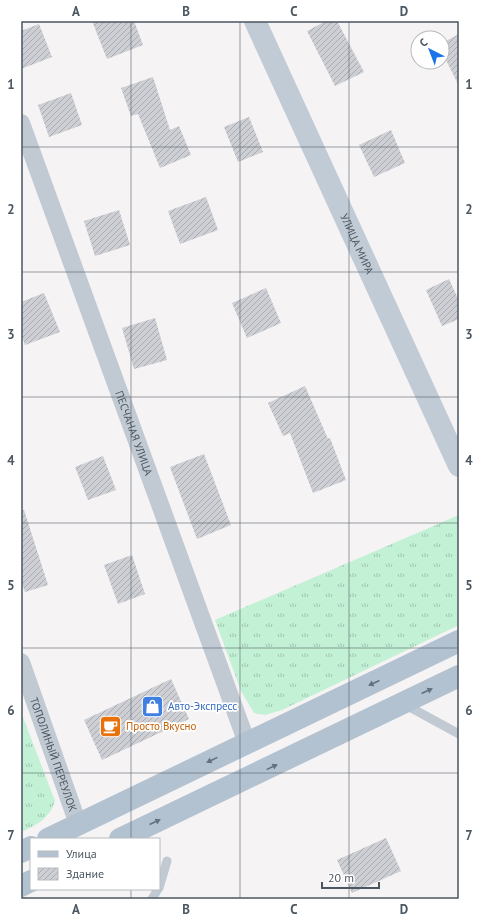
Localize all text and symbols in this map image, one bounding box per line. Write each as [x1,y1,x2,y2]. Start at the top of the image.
text: A [72,3,80,20]
text: B [182,3,190,20]
text: C [290,3,298,20]
text: D [400,3,408,20]
north arrow [410,30,450,70]
text: С [416,35,430,50]
text: 1 [7,76,15,93]
text: 1 [465,76,473,93]
text: 2 [7,201,15,218]
text: 2 [465,201,473,218]
street label: УЛИЦА МИРА [337,211,377,277]
text: 3 [7,326,15,343]
text: 3 [465,326,473,343]
street label: ПЕСЧАНАЯ УЛИЦА [112,389,156,478]
text: 4 [7,452,15,469]
text: 4 [465,452,473,469]
text: 5 [7,577,15,594]
text: 5 [465,577,473,594]
one-way arrow [368,680,379,686]
one-way arrow [421,688,432,694]
shop icon: Авто-Экспресс [139,693,165,719]
street label: ТОПОЛИНЫЙ ПЕРЕУЛОК [27,695,80,814]
place label: Авто-Экспресс [168,699,237,713]
text: 6 [7,702,15,719]
text: 6 [465,702,473,719]
cafe icon: Просто Вкусно [97,713,123,739]
place label: Просто Вкусно [126,719,197,733]
one-way arrow [206,757,217,763]
one-way arrow [267,763,278,770]
one-way arrow [149,819,161,825]
text: 7 [7,827,15,844]
text: 7 [465,827,473,844]
legend [30,838,160,890]
text: Улица [66,846,97,861]
scale bar [322,864,379,890]
text: Здание [66,866,104,881]
text: 20 m [328,870,354,885]
text: A [72,901,80,918]
text: B [182,901,190,918]
text: C [290,901,298,918]
text: D [400,901,408,918]

